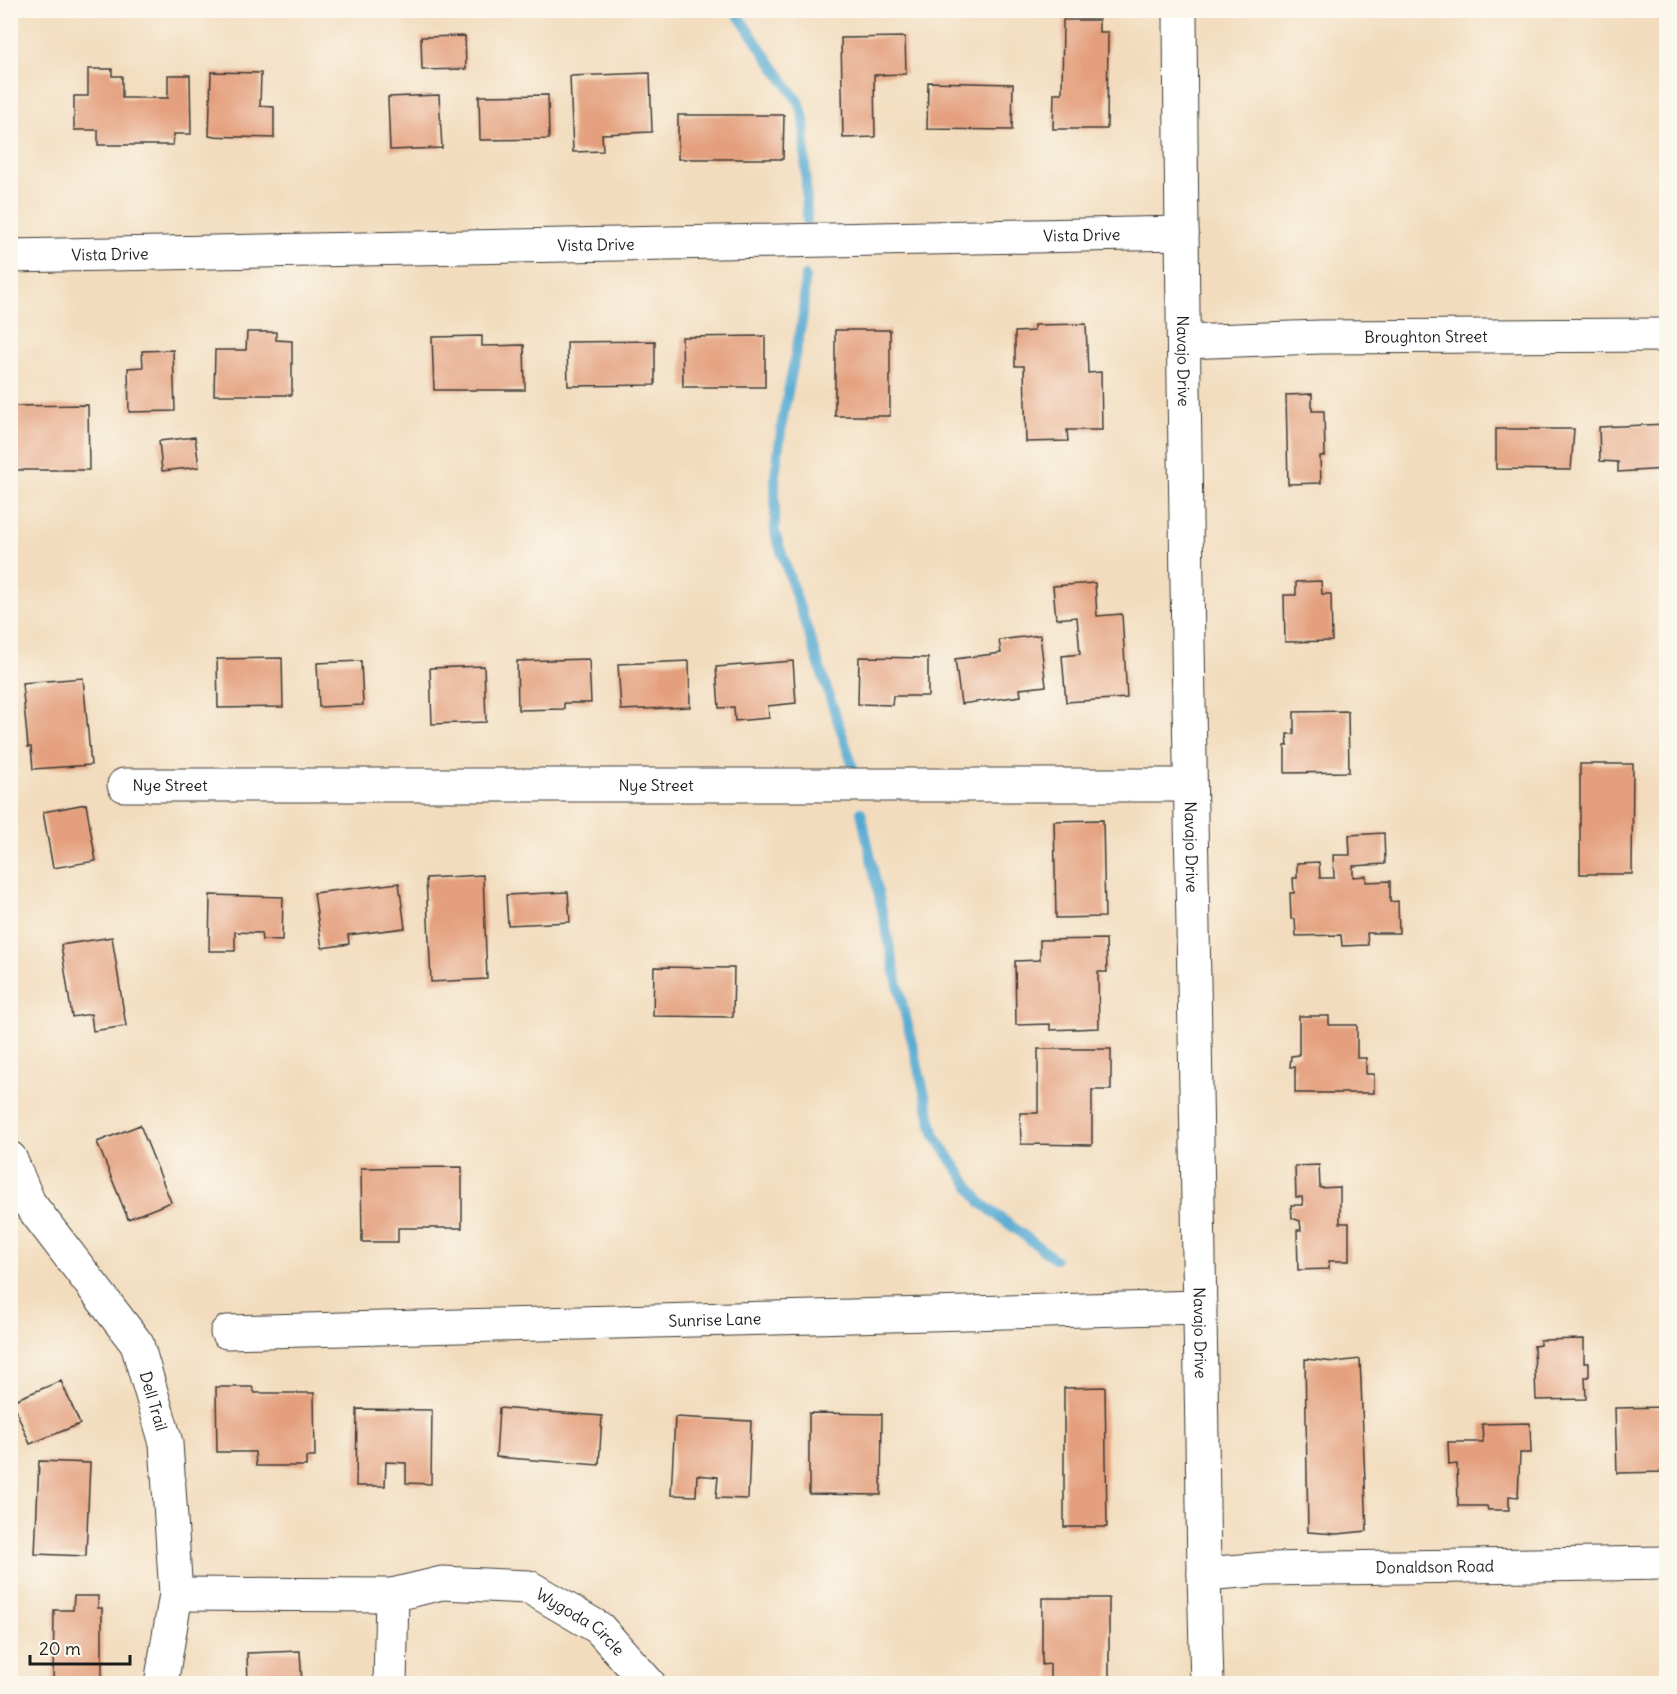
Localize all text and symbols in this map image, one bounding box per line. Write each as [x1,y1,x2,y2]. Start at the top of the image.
street label: Vista Drive [1043,224,1121,246]
street label: Vista Drive [557,234,635,255]
street label: Vista Drive [71,243,149,265]
street label: Navajo Drive [1173,315,1194,407]
street label: Broughton Street [1364,326,1488,347]
street label: Nye Street [132,775,208,795]
street label: Nye Street [618,775,694,795]
street label: Navajo Drive [1181,801,1202,893]
street label: Navajo Drive [1190,1287,1211,1379]
street label: Sunrise Lane [668,1308,762,1331]
street label: Dell Trail [136,1369,172,1433]
street label: Donaldson Road [1375,1556,1494,1577]
street label: Wygoda Circle [533,1584,629,1660]
scale bar [30,1628,130,1666]
text: 20 m [39,1637,81,1660]

